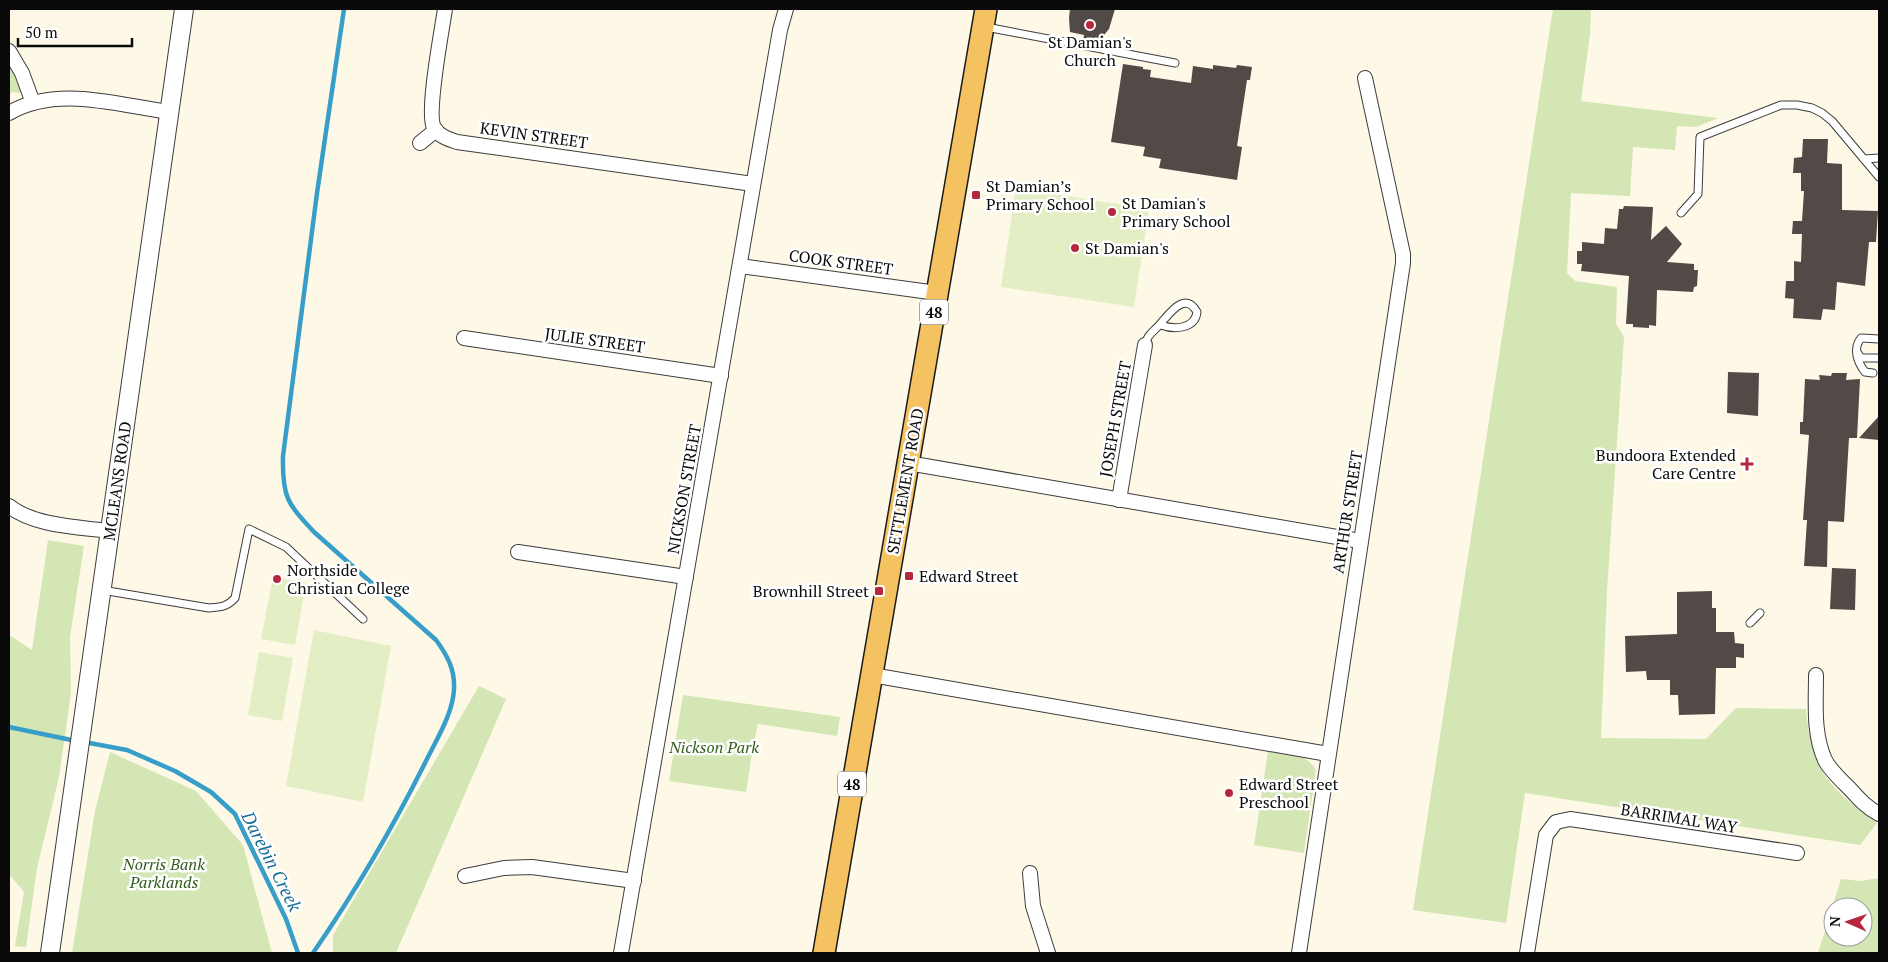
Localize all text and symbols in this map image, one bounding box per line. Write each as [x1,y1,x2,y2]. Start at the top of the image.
scale bar [18,15,131,47]
marker: St Damian's Church [1084,19,1096,31]
text: 50 m [25,22,58,42]
place label: St Damian's Church [1048,31,1132,71]
street label: KEVIN STREET [478,117,590,153]
place label: St Damian’s Primary School [986,175,1095,215]
marker: St Damian’s Primary School [970,189,982,201]
place label: St Damian's Primary School [1122,192,1231,232]
marker: St Damian's Primary School [1106,206,1118,218]
place label: St Damian's [1085,237,1169,259]
marker: St Damian's [1069,242,1081,254]
street label: COOK STREET [787,244,895,280]
road number: 48 [920,300,948,324]
street label: JULIE STREET [543,322,647,358]
street label: JOSEPH STREET [1094,359,1136,479]
street label: SETTLEMENT ROAD [881,406,929,556]
street label: MCLEANS ROAD [98,420,136,542]
street label: NICKSON STREET [662,422,706,556]
place label: Bundoora Extended Care Centre [1596,444,1736,484]
street label: ARTHUR STREET [1326,449,1368,575]
marker: Bundoora Extended Care Centre [1740,457,1754,471]
place label: Northside Christian College [287,559,410,599]
place label: Edward Street [919,565,1019,587]
marker: Edward Street [903,570,915,582]
marker: Northside Christian College [271,573,283,585]
place label: Brownhill Street [753,580,869,602]
marker: Brownhill Street [873,585,885,597]
park label: Nickson Park [668,736,759,758]
road number: 48 [838,772,866,796]
place label: Edward Street Preschool [1239,773,1339,813]
marker: Edward Street Preschool [1223,787,1235,799]
street label: BARRIMAL WAY [1619,798,1739,838]
water label: Darebin Creek [236,806,308,916]
park label: Norris Bank Parklands [122,853,205,893]
north arrow [1823,897,1873,947]
text: N [1825,916,1844,927]

